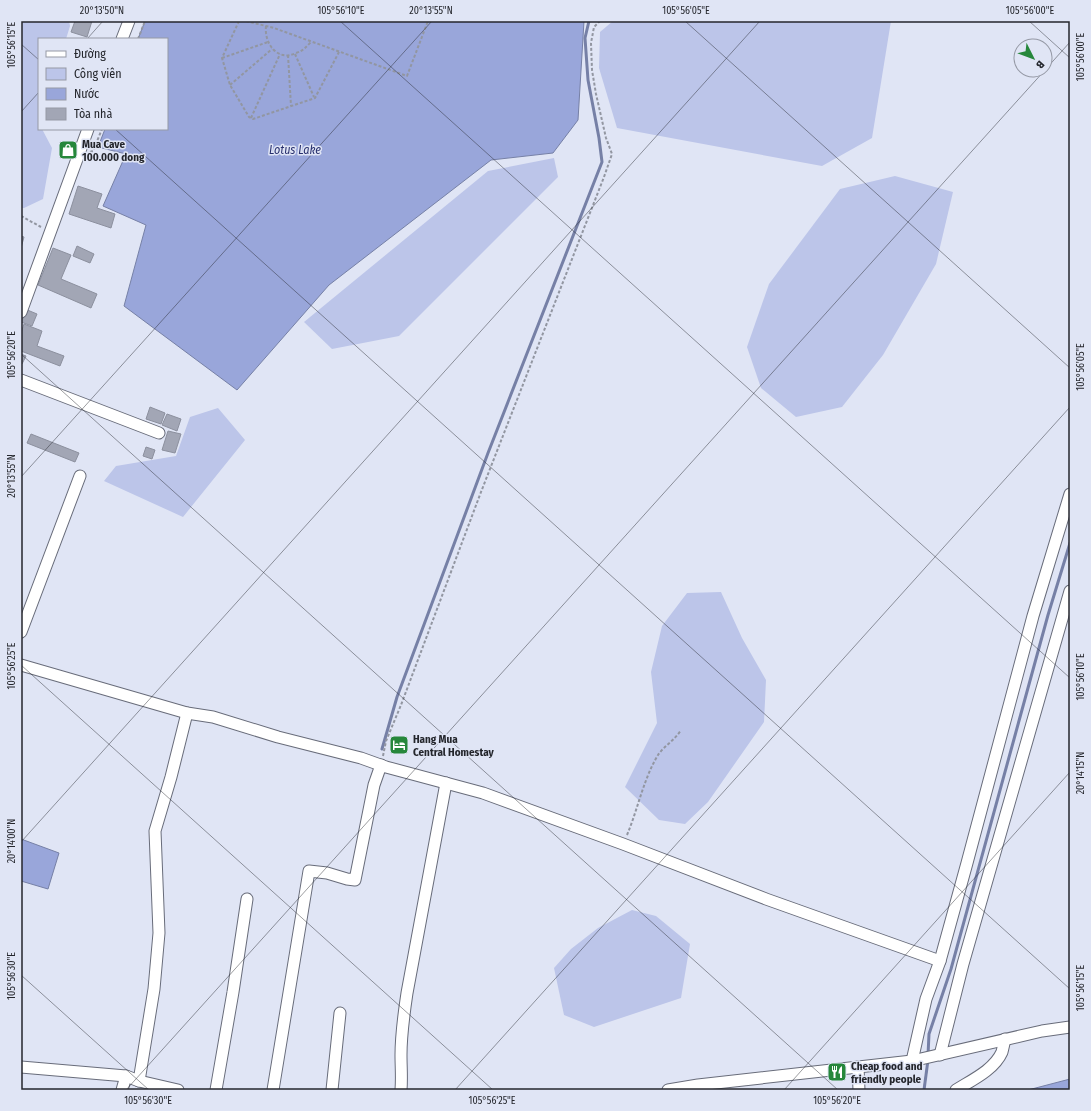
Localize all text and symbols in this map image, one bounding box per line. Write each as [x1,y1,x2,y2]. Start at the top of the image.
text: 20°13'50"N [80,5,124,17]
text: 105°56'10"E [317,5,365,17]
text: 20°13'55"N [409,5,453,17]
text: 105°56'05"E [662,5,710,17]
text: 105°56'00"E [1006,5,1054,17]
text: 105°56'15"E [6,22,18,68]
text: 105°56'00"E [1075,33,1087,81]
legend [38,38,168,130]
north arrow [1013,38,1053,78]
text: Đường [74,47,106,61]
text: B [1033,58,1047,71]
text: Công viên [74,67,122,81]
text: Nước [74,87,99,101]
text: Tòa nhà [74,107,112,121]
place label: Mua Cave 100.000 dong [82,138,145,164]
shop icon: Mua Cave 100.000 dong [57,139,79,161]
water label: Lotus Lake [269,143,321,157]
text: 105°56'20"E [6,331,18,379]
text: 105°56'05"E [1075,343,1087,391]
text: 20°13'55"N [6,454,18,498]
text: 105°56'25"E [6,642,18,689]
text: 105°56'10"E [1075,653,1087,701]
place label: Hang Mua Central Homestay [413,733,494,759]
hotel icon: Hang Mua Central Homestay [388,734,410,756]
text: 20°14'15"N [1075,752,1087,794]
text: 20°14'00"N [6,819,18,863]
text: 105°56'30"E [6,952,18,1000]
text: 105°56'15"E [1075,965,1087,1011]
place label: Cheap food and friendly people [851,1060,922,1086]
restaurant icon: Cheap food and friendly people [826,1061,848,1083]
text: 105°56'30"E [124,1095,172,1107]
text: 105°56'25"E [469,1095,516,1107]
text: 105°56'20"E [813,1095,861,1107]

